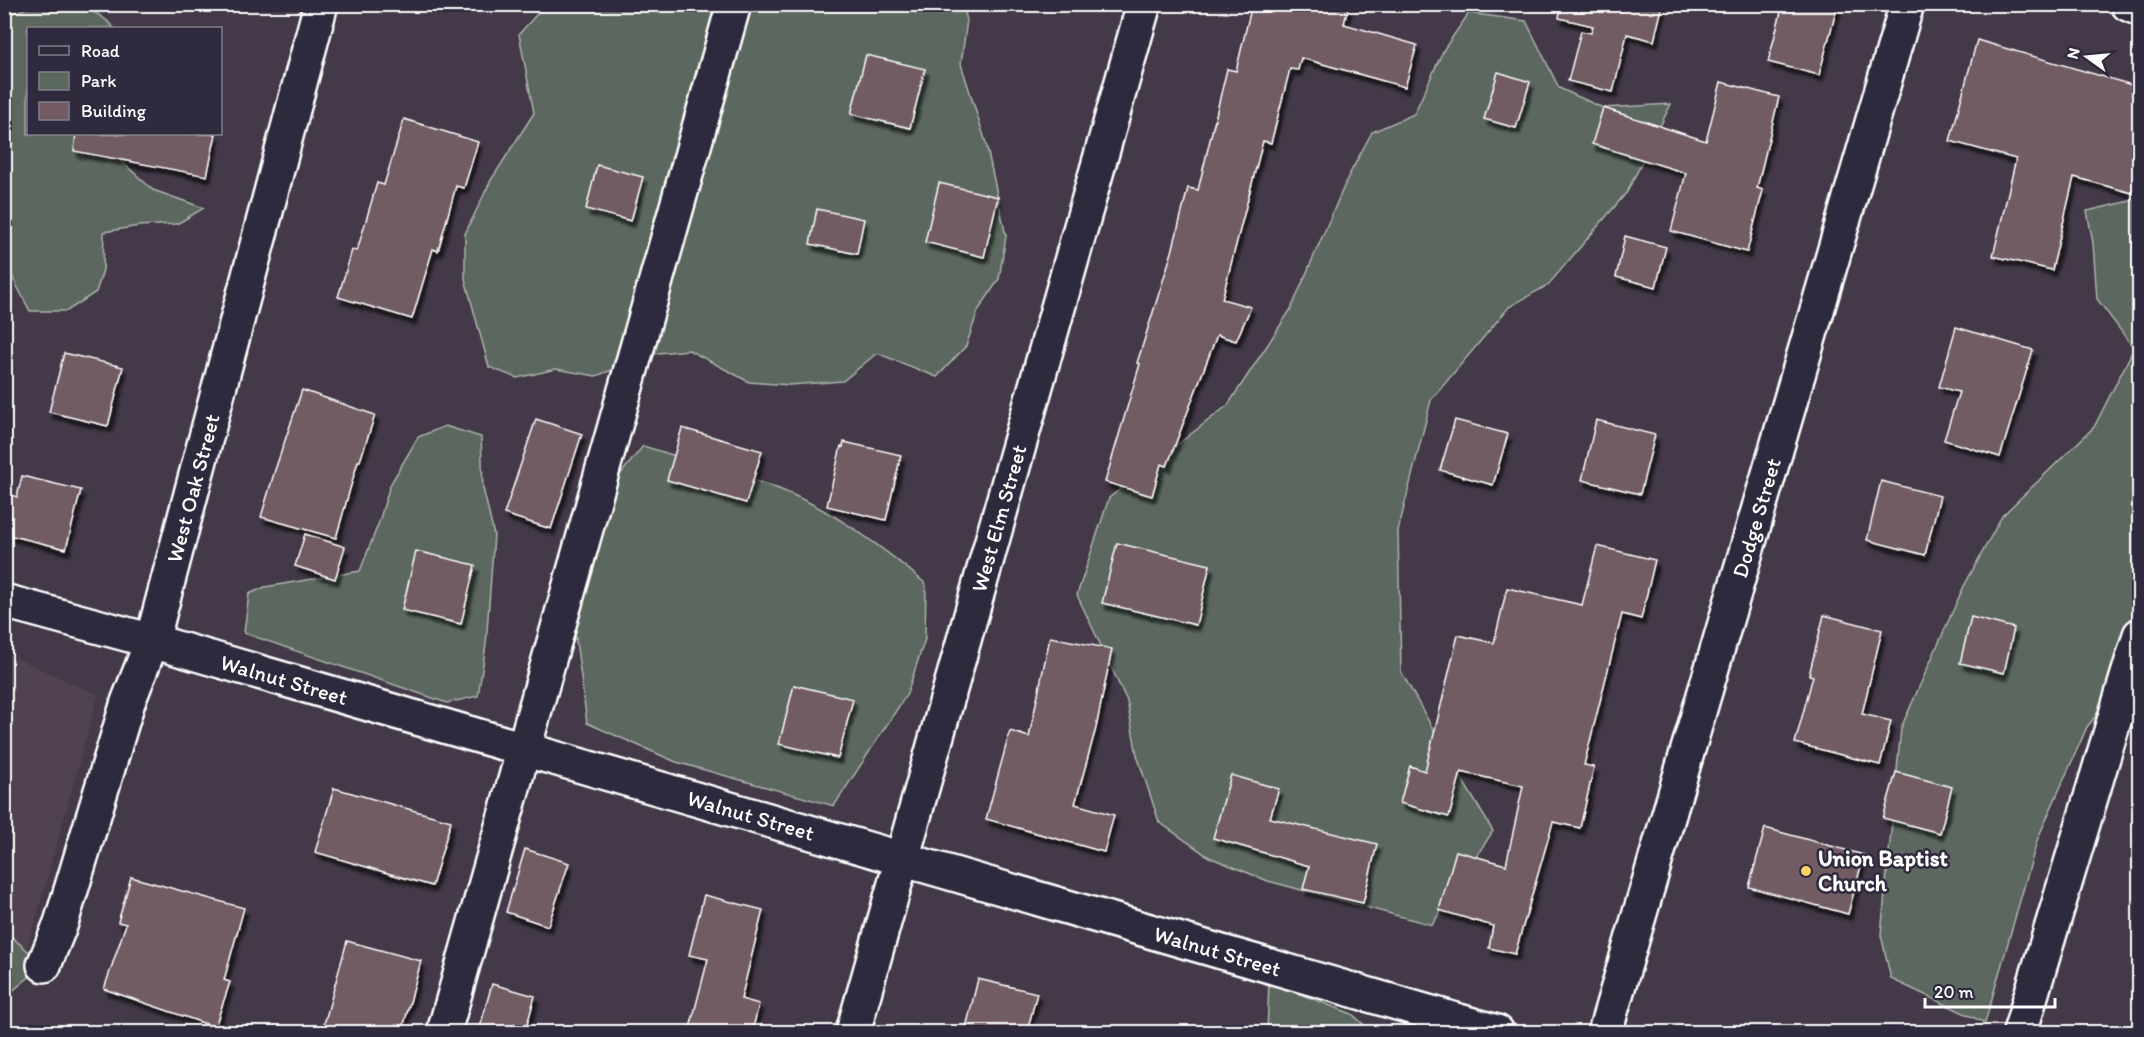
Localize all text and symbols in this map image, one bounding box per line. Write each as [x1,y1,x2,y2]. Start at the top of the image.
legend [27,27,222,135]
north arrow [2057,27,2117,87]
text: Road [81,40,120,62]
text: N [2062,46,2084,61]
text: Park [81,70,116,92]
text: Building [81,100,147,122]
street label: West Oak Street [160,411,226,566]
street label: West Elm Street [965,442,1033,595]
street label: Dodge Street [1726,455,1787,581]
street label: Walnut Street [217,649,351,711]
street label: Walnut Street [684,784,817,847]
place label: Union Baptist Church [1818,845,1948,897]
marker: Union Baptist Church [1799,864,1813,878]
street label: Walnut Street [1151,920,1284,983]
scale bar [1925,971,2056,1009]
text: 20 m [1934,981,1974,1003]

